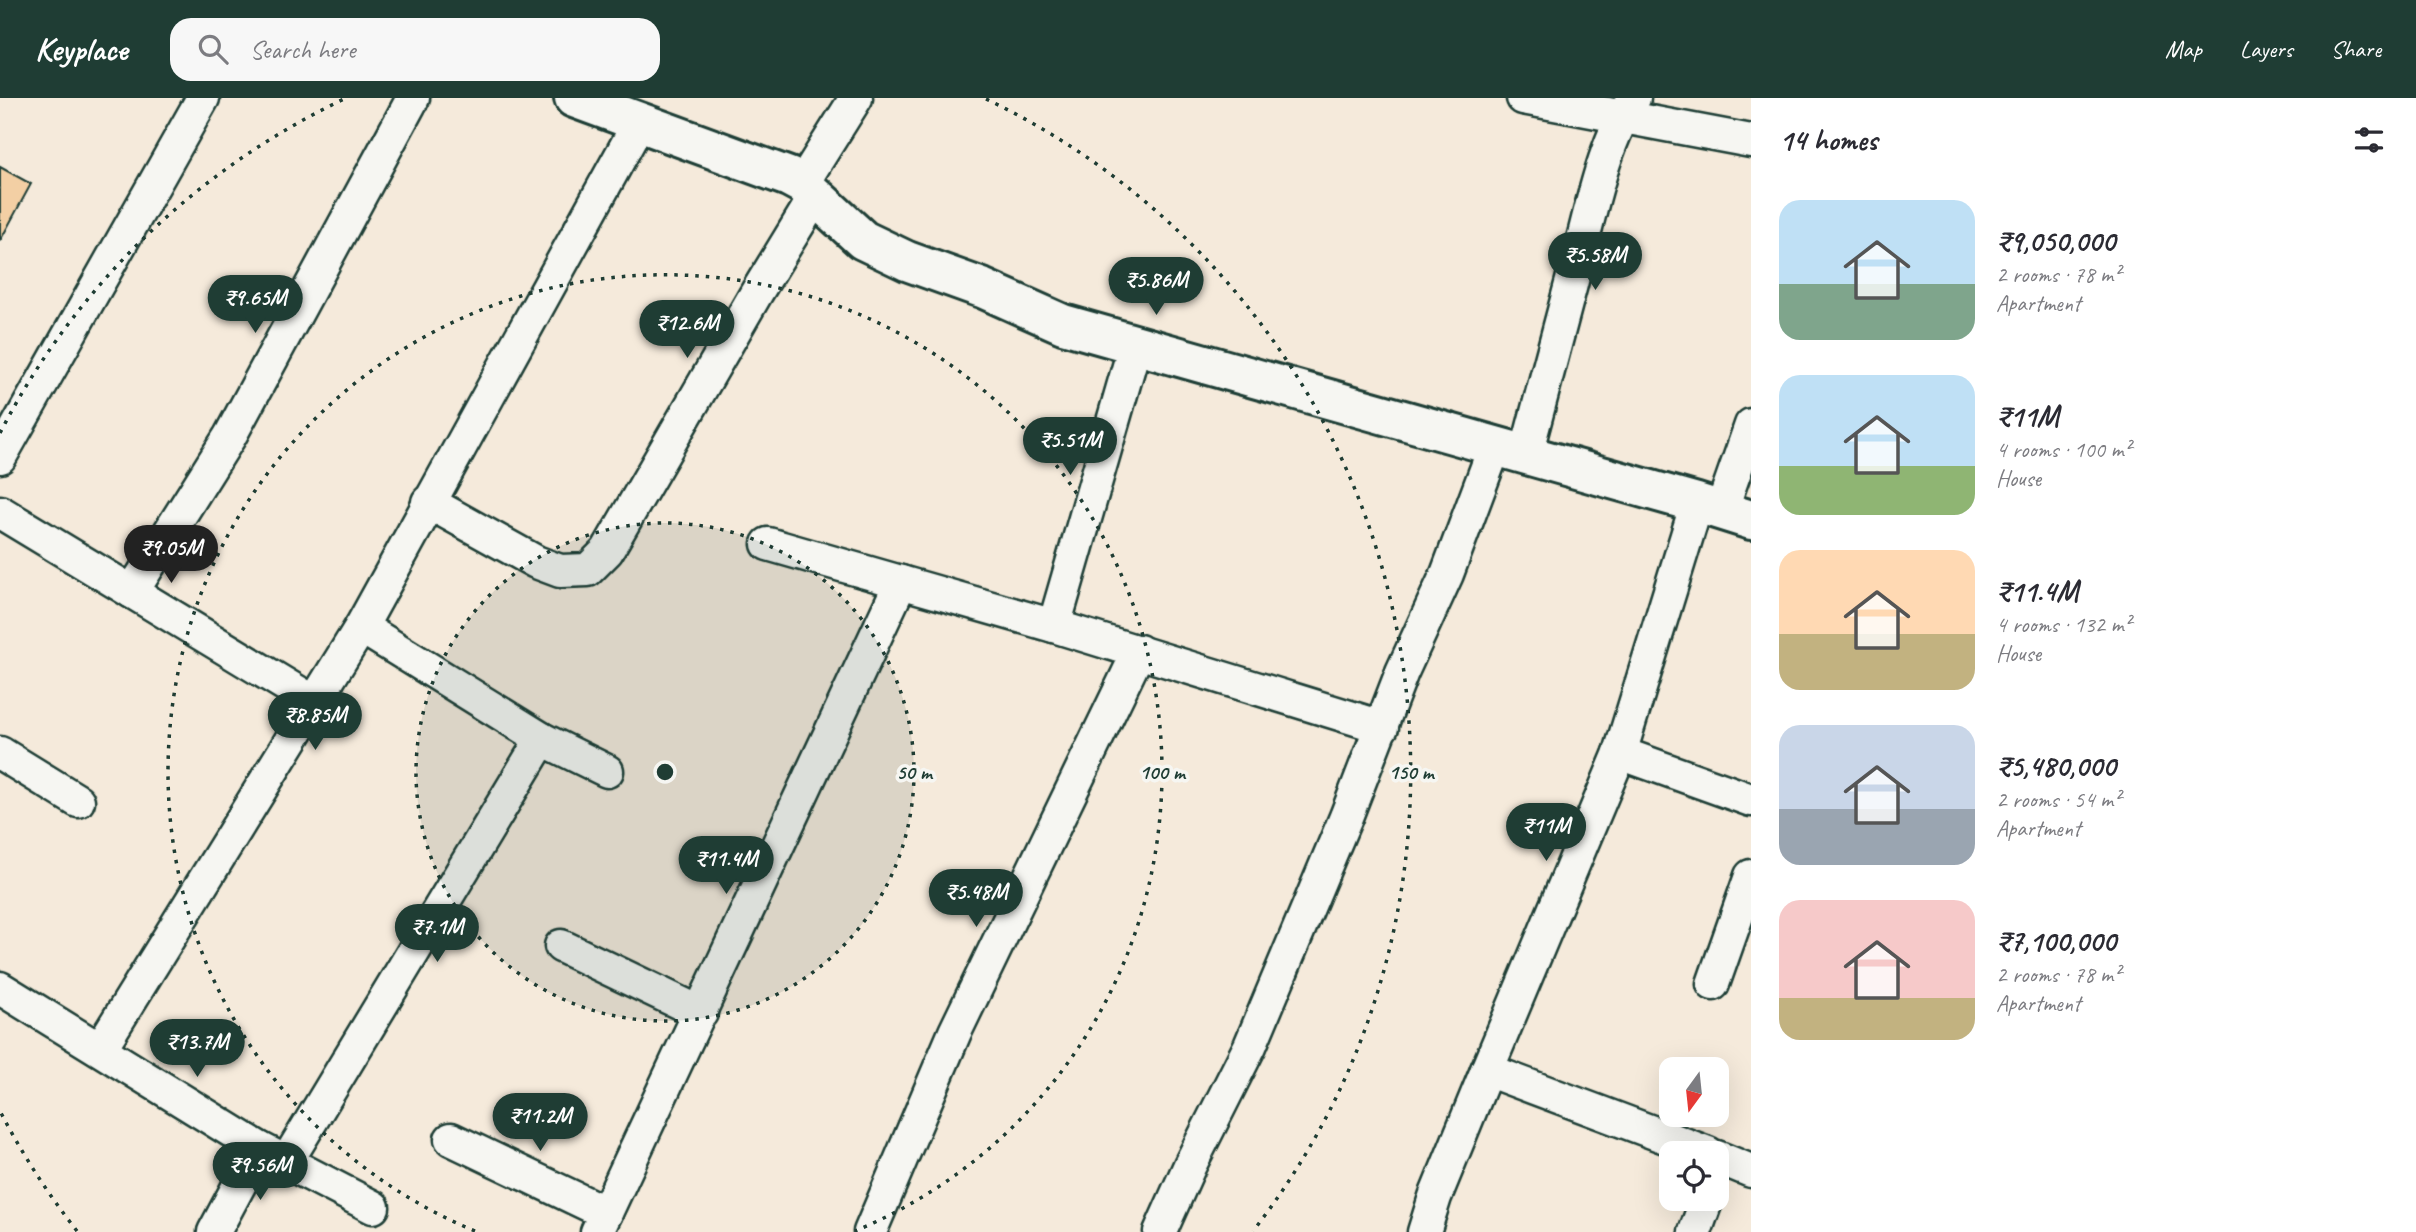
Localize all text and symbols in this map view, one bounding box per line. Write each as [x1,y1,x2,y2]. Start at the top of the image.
search box [170,18,660,81]
text: Keyplace [35,28,128,70]
icon: search [194,30,232,68]
text: Search here [250,33,356,66]
text: Map [2165,34,2202,64]
text: Layers [2240,34,2293,64]
text: Share [2331,34,2381,64]
text: 14 homes [1779,121,1877,159]
icon: filters [2350,121,2388,159]
text: ₹9,050,000 [1996,222,2115,260]
icon: home [1835,228,1919,312]
pin: ₹5.58M [1538,232,1652,292]
text: ₹5.58M [1564,240,1626,269]
pin: ₹5.86M [1099,258,1213,317]
text: 2 rooms · 78 m² [1996,260,2120,289]
text: ₹5.86M [1125,265,1187,294]
pin: ₹9.65M [198,275,312,335]
text: ₹9.65M [224,283,286,312]
text: Apartment [1996,289,2081,318]
pin: ₹12.6M [630,300,744,360]
text: ₹12.6M [655,308,719,337]
text: ₹11M [1996,397,2058,435]
icon: home [1835,403,1919,487]
pin: ₹5.51M [1013,418,1127,477]
text: ₹5.51M [1039,425,1101,454]
text: 4 rooms · 100 m² [1996,435,2131,464]
text: House [1996,464,2041,493]
pin: ₹9.05M [114,526,228,585]
text: ₹9.05M [140,533,202,562]
text: ₹11.4M [1996,572,2078,610]
icon: home [1835,578,1919,662]
text: 4 rooms · 132 m² [1996,610,2131,639]
text: House [1996,639,2041,668]
pin: ₹8.85M [258,692,372,752]
text: ₹8.85M [284,700,346,729]
text: ₹5,480,000 [1996,747,2115,785]
icon: home [1835,753,1919,837]
text: 50 m [896,759,934,785]
text: 100 m [1139,759,1187,785]
text: 150 m [1388,759,1436,785]
centre of rings [653,760,677,784]
text: 2 rooms · 54 m² [1996,785,2120,814]
pin: ₹11M [1505,804,1587,863]
text: ₹11M [1522,811,1570,840]
text: Apartment [1996,814,2081,843]
pin: ₹11.4M [669,836,783,896]
text: ₹11.4M [695,844,757,873]
pin: ₹5.48M [919,870,1033,929]
text: ₹5.48M [945,877,1007,906]
pin: ₹7.1M [388,904,486,964]
text: ₹7.1M [411,912,463,941]
text: ₹7,100,000 [1996,922,2116,960]
icon: home [1835,928,1919,1012]
text: 2 rooms · 78 m² [1996,960,2120,989]
text: Apartment [1996,989,2081,1018]
pin: ₹13.7M [140,1020,254,1079]
text: ₹13.7M [166,1027,228,1056]
north arrow [1659,1057,1729,1127]
map controls [1659,1057,1729,1211]
pin: ₹11.2M [483,1094,597,1153]
text: ₹11.2M [509,1101,571,1130]
button: locate [1659,1141,1729,1211]
pin: ₹9.56M [203,1142,317,1202]
text: ₹9.56M [229,1150,291,1179]

